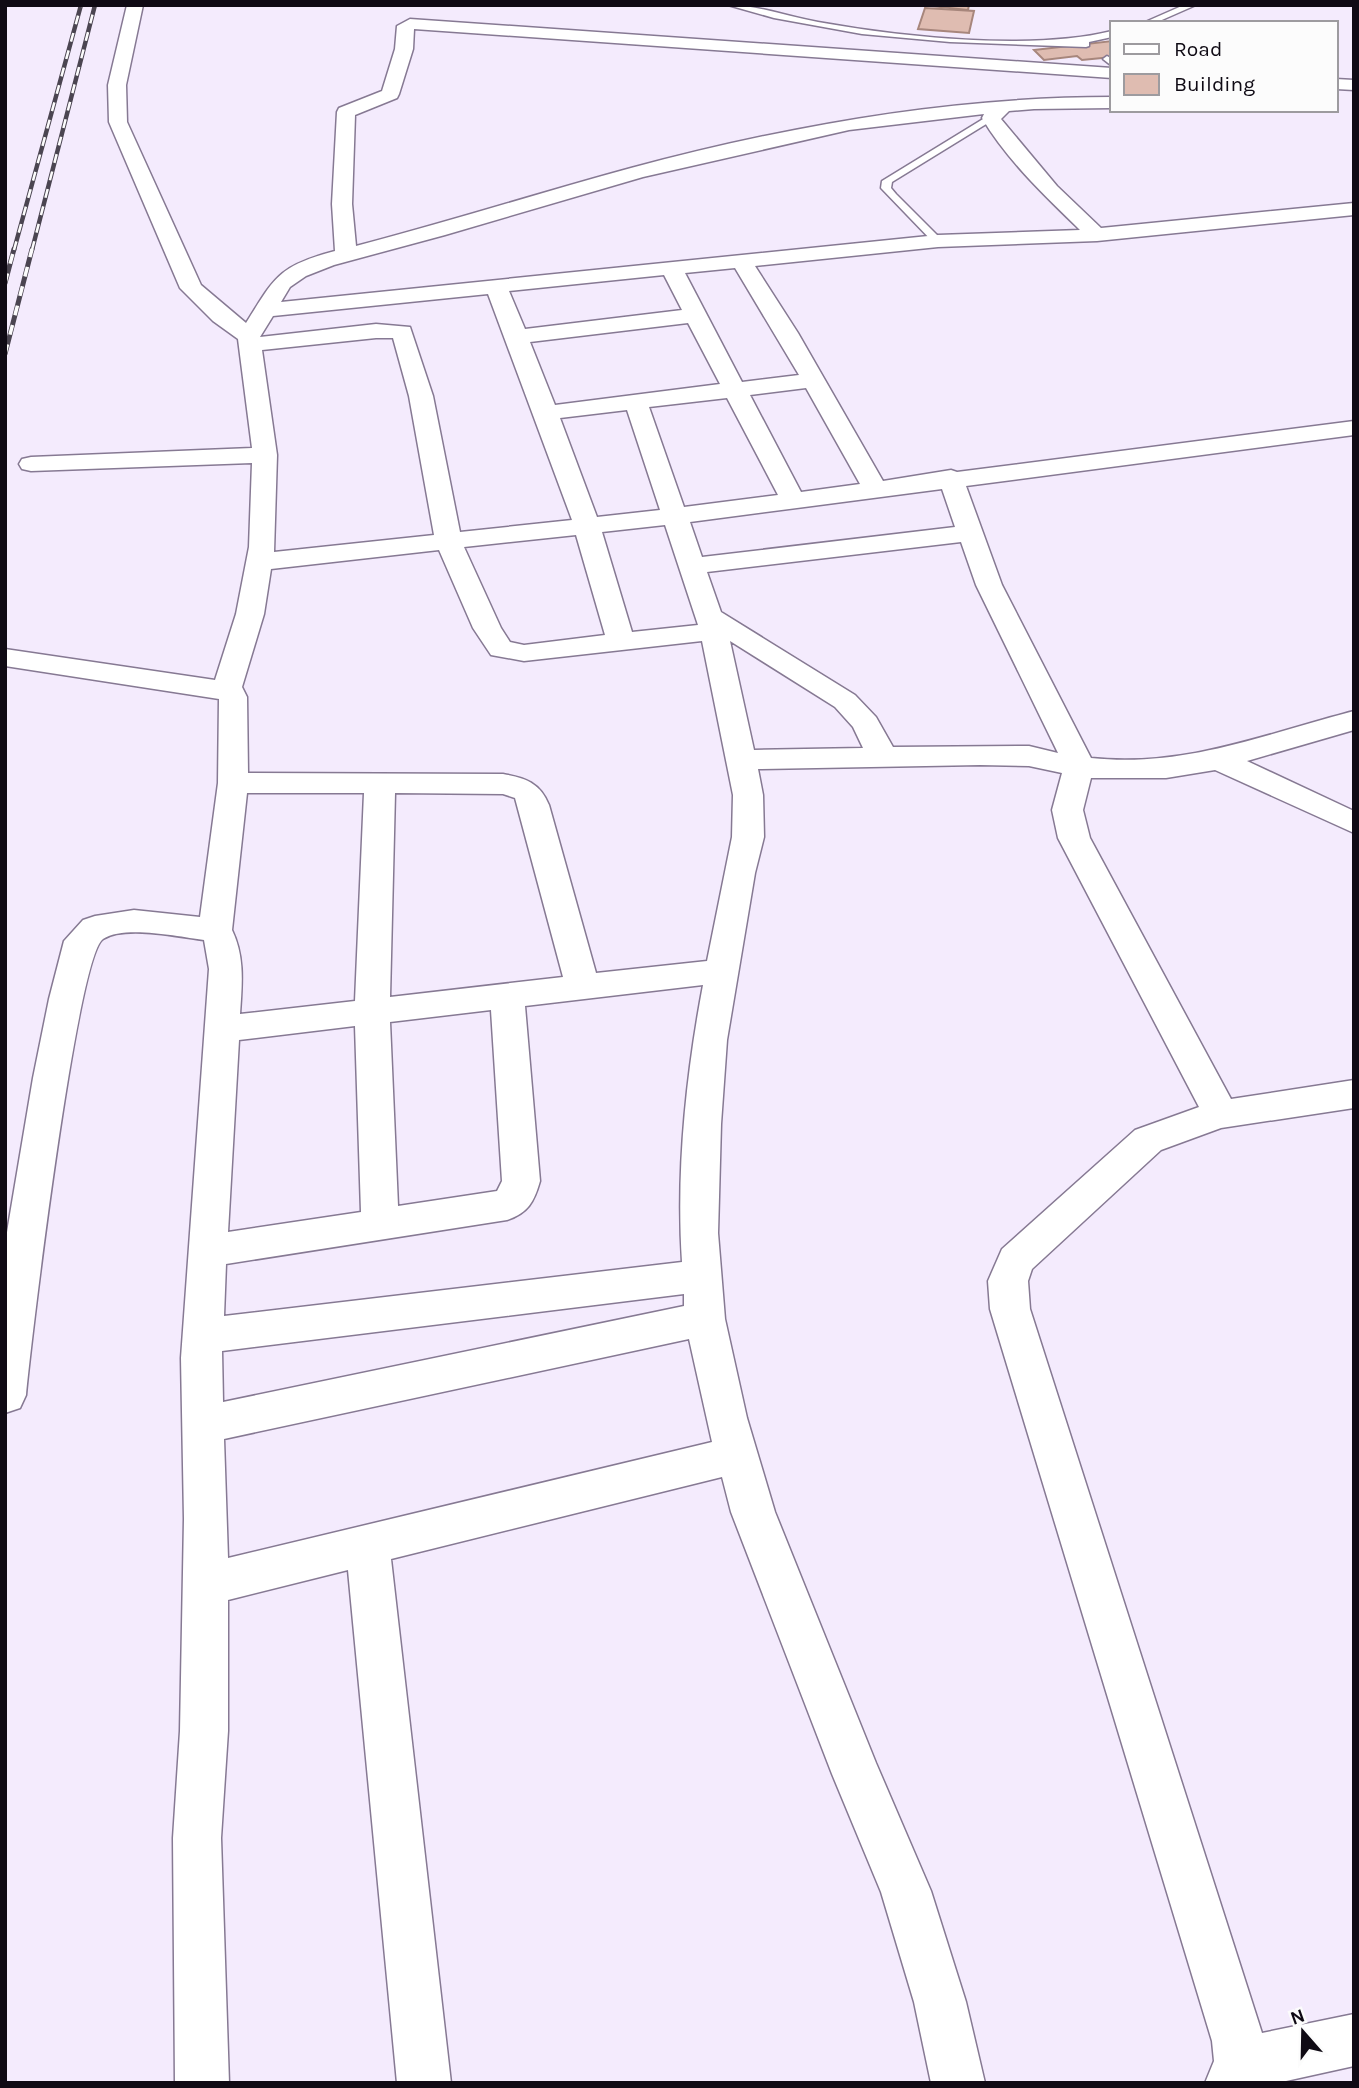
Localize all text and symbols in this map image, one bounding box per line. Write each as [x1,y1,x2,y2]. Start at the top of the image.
legend [1110,21,1338,112]
text: Road [1174,37,1222,61]
text: Building [1174,72,1255,96]
north arrow [1268,1997,1338,2067]
text: N [1287,2004,1308,2030]

